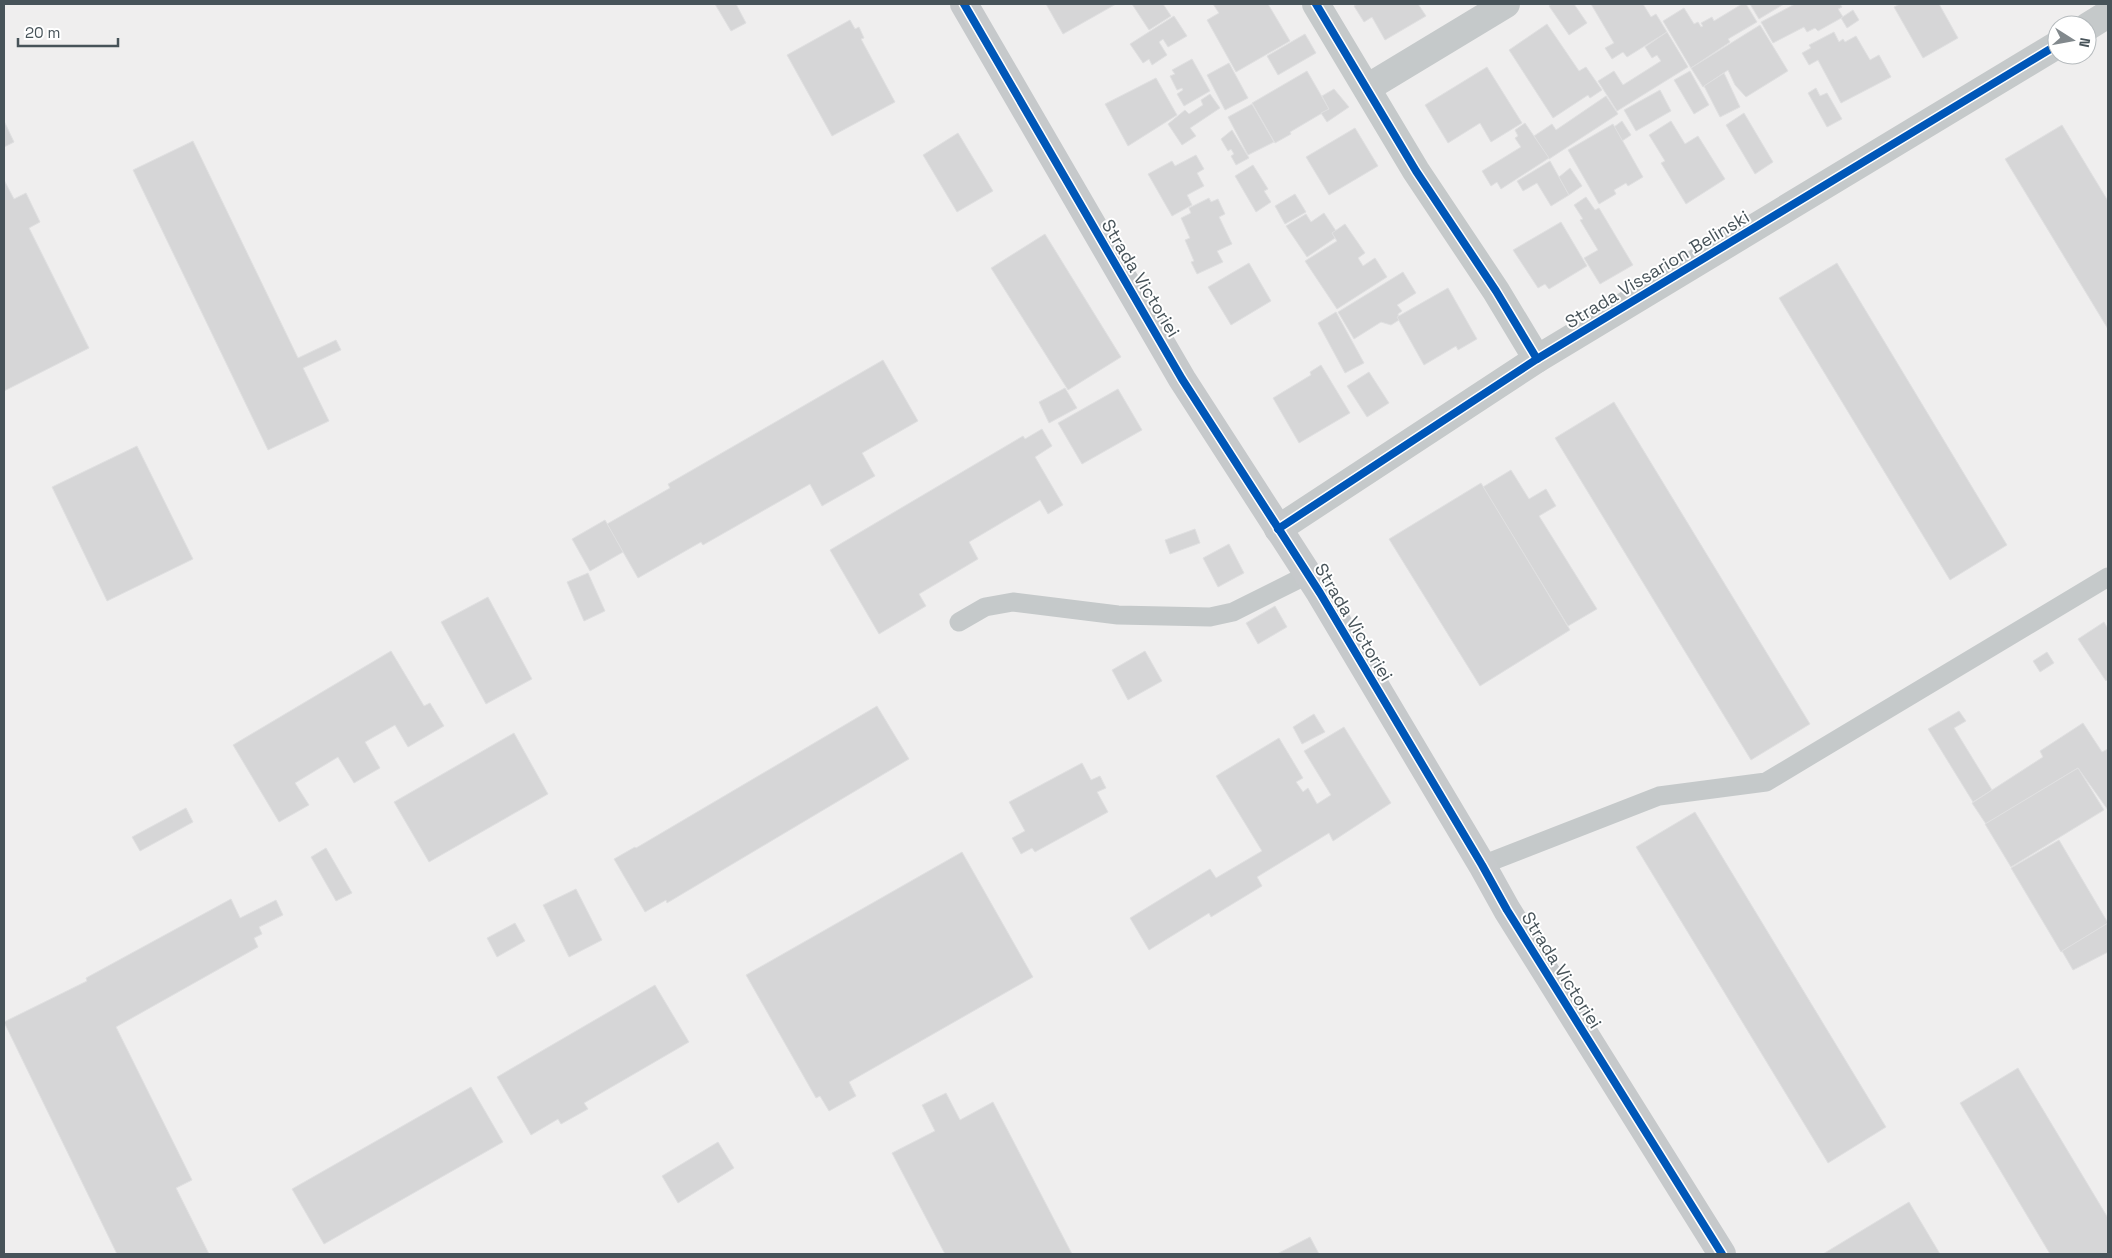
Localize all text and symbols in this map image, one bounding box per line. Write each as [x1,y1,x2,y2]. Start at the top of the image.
scale bar [18,15,118,47]
north arrow [2047,15,2097,65]
text: 20 m [25,23,60,42]
text: N [2075,36,2094,49]
street label: Strada Vissarion Belinski [1561,205,1753,333]
street label: Strada Victoriei [1097,215,1185,341]
street label: Strada Victoriei [1310,559,1398,685]
street label: Strada Victoriei [1517,907,1607,1033]

